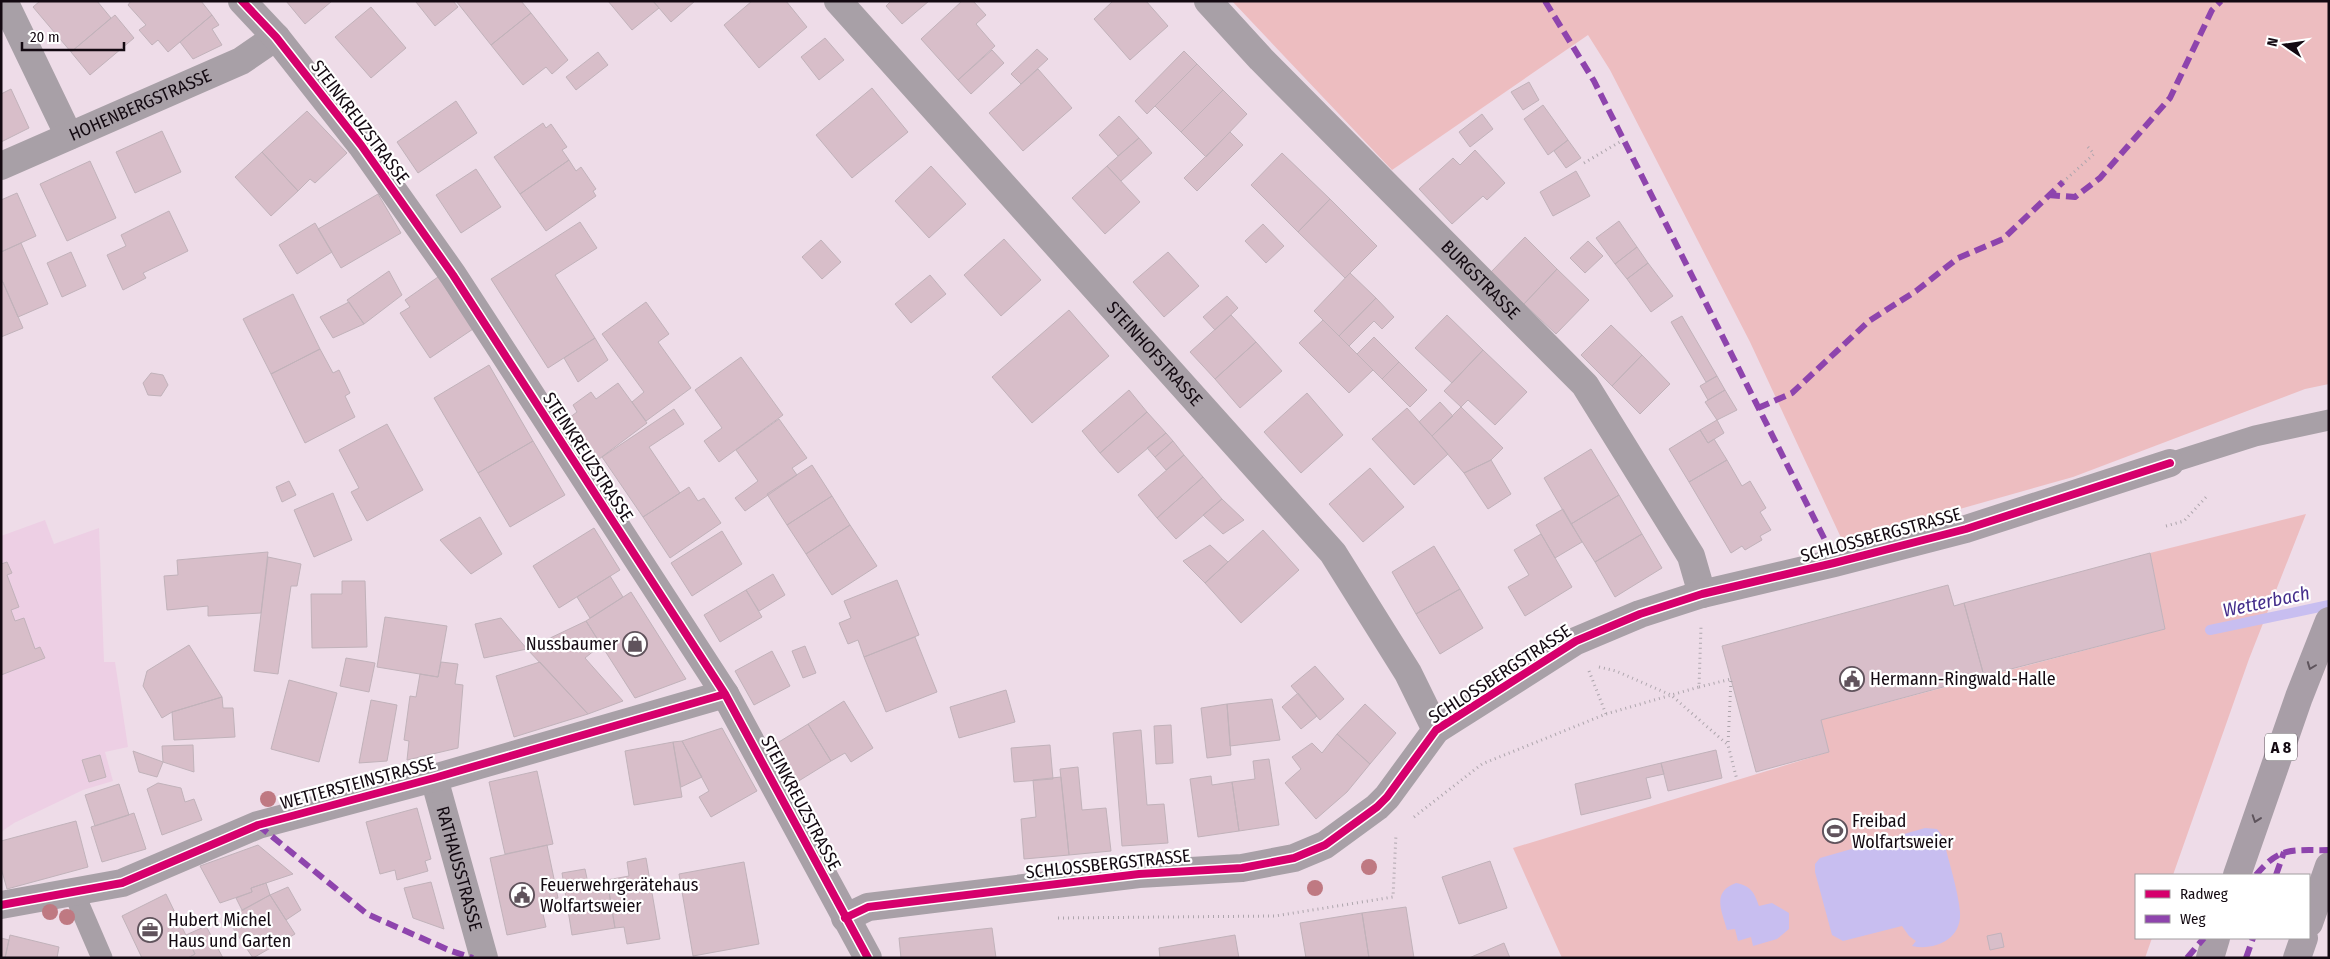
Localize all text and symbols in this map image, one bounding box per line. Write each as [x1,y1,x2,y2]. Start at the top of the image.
scale bar [22,20,125,52]
north arrow [2260,20,2310,70]
text: 20 m [30,28,60,46]
text: N [2264,36,2282,48]
street label: STEINKREUZSTRASSE [306,56,414,188]
street label: HOHENBERGSTRASSE [66,64,215,146]
street label: BURGSTRASSE [1437,236,1525,324]
street label: STEINHOFSTRASSE [1102,297,1207,411]
street label: STEINKREUZSTRASSE [538,388,638,526]
street label: SCHLOSSBERGSTRASSE [1798,503,1964,567]
water label: Wetterbach [2220,581,2312,622]
street label: SCHLOSSBERGSTRASSE [1425,620,1575,728]
shop icon: Nussbaumer [622,631,648,657]
place label: Nussbaumer [526,633,619,655]
one-way arrow [2307,661,2317,670]
public building icon: Hermann-Ringwald-Halle [1839,666,1865,692]
place label: Hermann-Ringwald-Halle [1870,668,2056,690]
street label: STEINKREUZSTRASSE [756,732,846,874]
road number: A 8 [2265,734,2297,760]
street label: WETTERSTEINSTRASSE [278,752,438,814]
street label: RATHAUSSTRASSE [431,804,487,933]
place label: Freibad Wolfartsweier [1852,810,1954,853]
one-way arrow [2252,814,2262,823]
sports icon: Freibad Wolfartsweier [1822,818,1848,844]
street label: SCHLOSSBERGSTRASSE [1025,844,1191,884]
place label: Feuerwehrgerätehaus Wolfartsweier [540,874,699,917]
legend [2135,874,2310,939]
public building icon: Feuerwehrgerätehaus Wolfartsweier [509,882,535,908]
text: Radweg [2180,885,2228,903]
place label: Hubert Michel Haus und Garten [168,909,291,952]
text: Weg [2180,910,2206,928]
office icon: Hubert Michel Haus und Garten [137,917,163,943]

